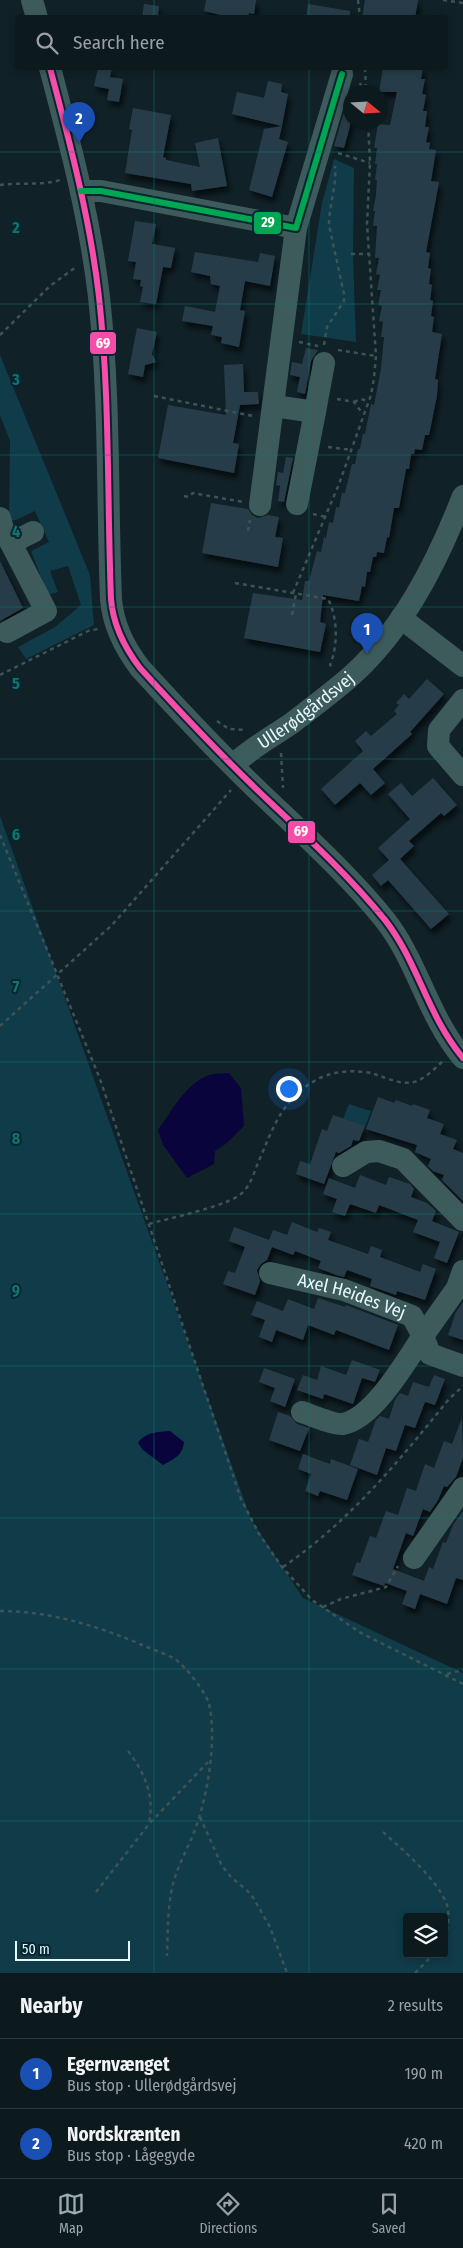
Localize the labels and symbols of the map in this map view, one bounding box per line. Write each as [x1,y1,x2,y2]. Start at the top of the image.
north arrow [343,85,388,130]
pin: 2 [63,102,95,143]
line badge: 29 [253,211,282,235]
text: 29 [260,214,275,231]
text: 2 [11,218,20,237]
line badge: 69 [89,331,117,355]
text: 69 [96,335,110,352]
text: 3 [11,370,20,389]
text: 4 [12,522,20,541]
pin: 1 [351,613,383,654]
street label: Ullerødgårdsvej [253,667,359,754]
text: 5 [12,674,20,693]
line badge: 69 [287,820,316,844]
text: 69 [294,823,308,840]
text: 6 [12,825,20,844]
text: 7 [13,977,20,996]
your location [276,1076,302,1102]
text: 8 [12,1129,21,1148]
street label: Axel Heides Vej [296,1269,409,1324]
text: 9 [12,1281,20,1300]
scale bar [15,1938,130,1961]

